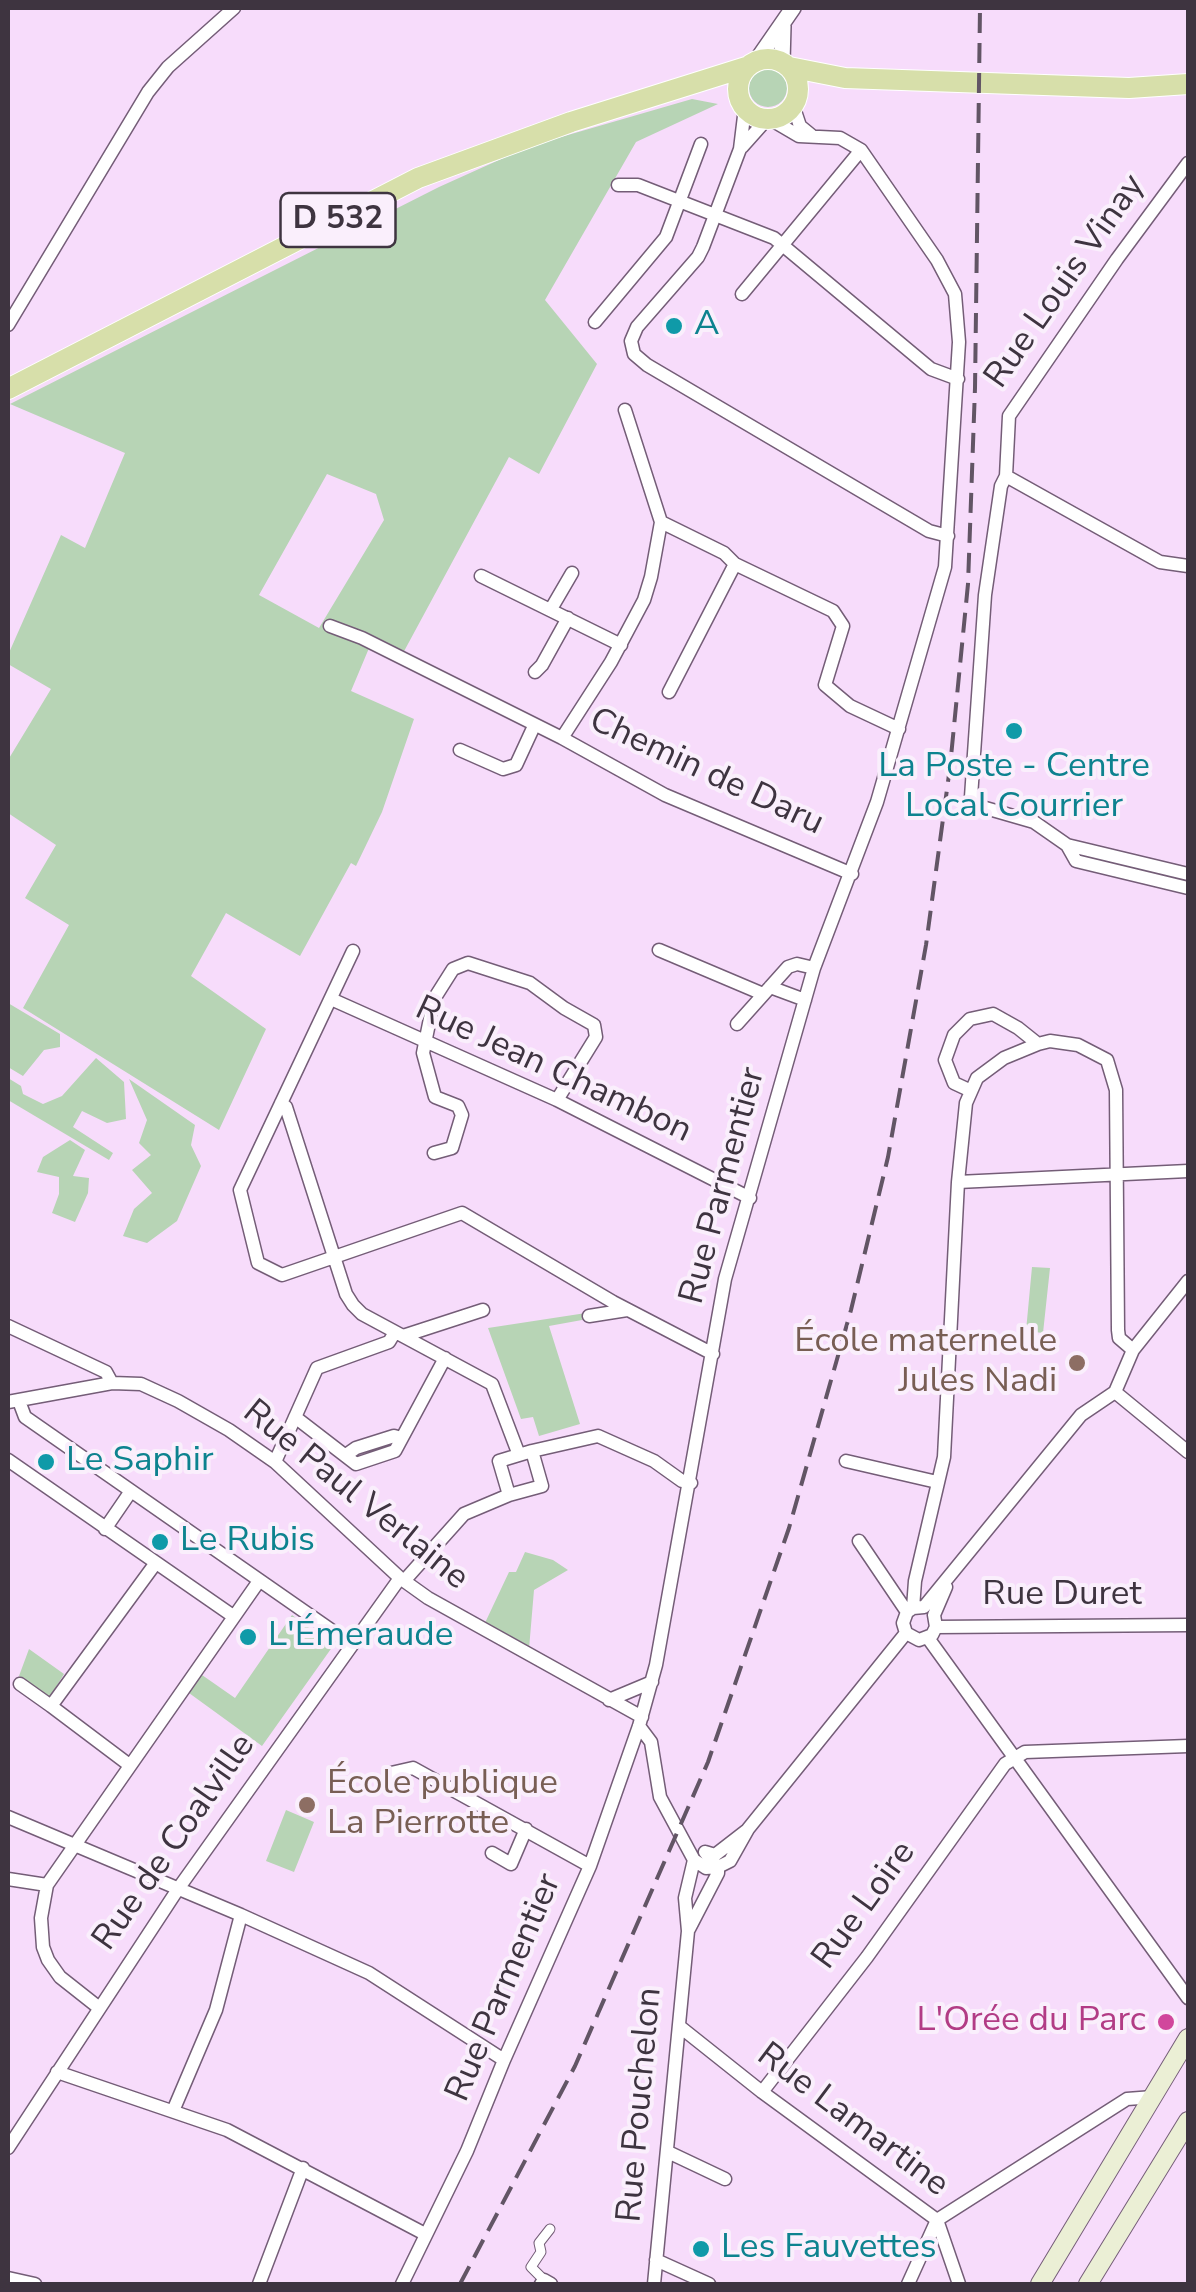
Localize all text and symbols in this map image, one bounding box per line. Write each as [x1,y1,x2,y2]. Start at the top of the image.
street label: Rue Louis Vinay [977,167,1155,397]
road number: D 532 [280,193,396,247]
place label: A [694,305,720,347]
marker: A [663,315,685,337]
street label: Chemin de Daru [582,700,830,846]
marker: La Poste - Centre Local Courrier [1003,720,1025,742]
place label: La Poste - Centre Local Courrier [878,747,1150,829]
street label: Rue Jean Chambon [408,989,698,1153]
street label: Rue Parmentier [672,1063,776,1309]
place label: École maternelle Jules Nadi [794,1322,1057,1404]
marker: École maternelle Jules Nadi [1066,1352,1088,1374]
street label: Rue Paul Verlaine [234,1392,476,1600]
place label: Le Saphir [66,1441,213,1483]
marker: Le Saphir [35,1451,57,1473]
place label: Le Rubis [180,1521,315,1563]
marker: Le Rubis [149,1531,171,1553]
street label: Rue Duret [982,1575,1142,1617]
place label: L'Émeraude [268,1616,453,1658]
marker: L'Émeraude [237,1626,259,1648]
street label: Rue de Coalville [85,1727,265,1959]
place label: École publique La Pierrotte [327,1764,558,1846]
marker: École publique La Pierrotte [296,1794,318,1816]
street label: Rue Loire [805,1834,925,1978]
street label: Rue Parmentier [438,1868,572,2108]
street label: Rue Pouchelon [610,1986,672,2224]
place label: L'Orée du Parc [916,2001,1146,2043]
marker: L'Orée du Parc [1155,2011,1177,2033]
street label: Rue Lamartine [748,2035,956,2207]
place label: Les Fauvettes [721,2228,937,2270]
marker: Les Fauvettes [690,2238,712,2260]

